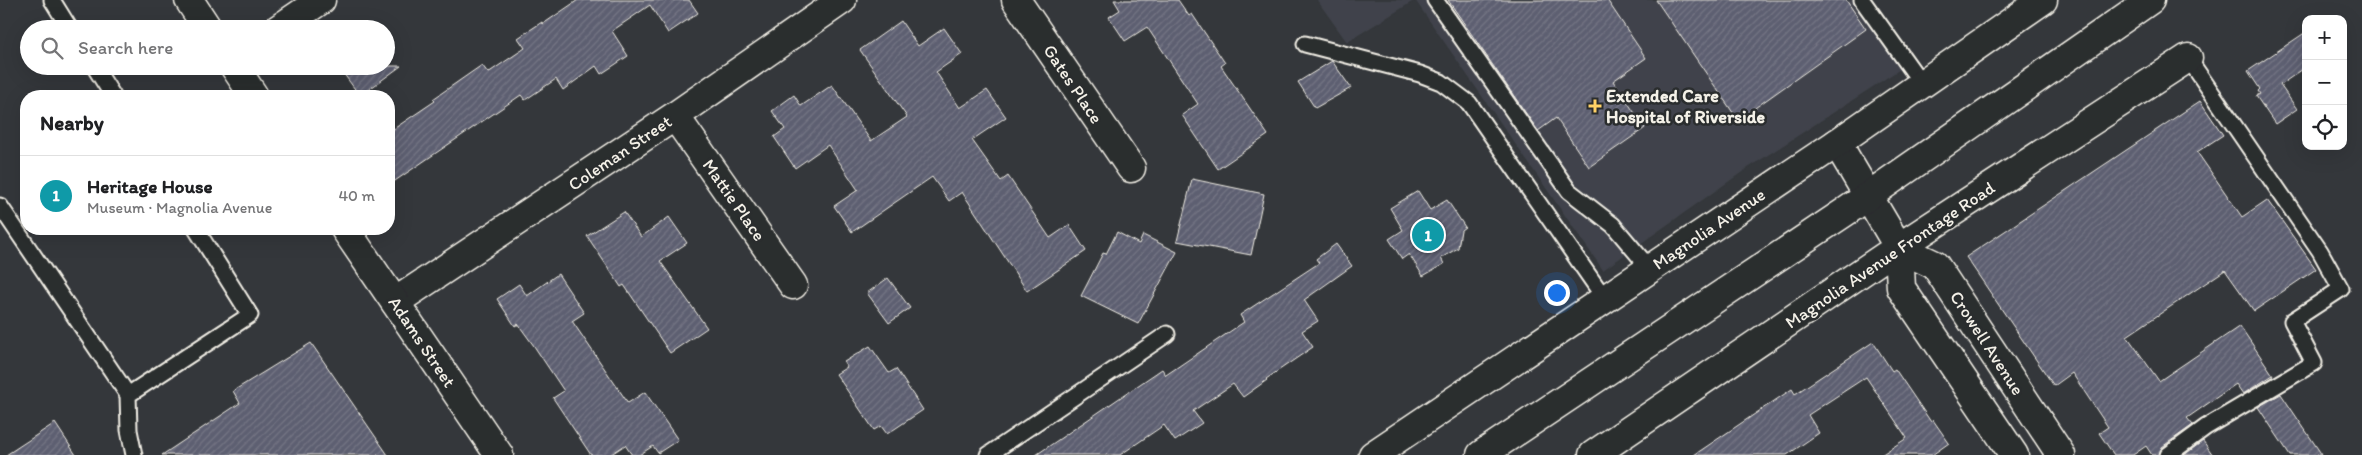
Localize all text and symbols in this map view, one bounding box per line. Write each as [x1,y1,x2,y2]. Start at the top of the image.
map controls [2302,15,2347,150]
button: + [2302,15,2347,60]
search box [20,20,395,75]
icon: search [38,34,66,62]
text: Search here [78,36,173,59]
street label: Gates Place [1038,40,1108,128]
button: − [2302,60,2347,105]
place label: Extended Care Hospital of Riverside [1606,85,1766,128]
marker: Extended Care Hospital of Riverside [1588,99,1602,113]
button: locate [2302,105,2347,150]
text: Nearby [40,110,104,135]
street label: Coleman Street [564,110,676,196]
street label: Mattie Place [698,155,770,245]
text: Heritage House [87,175,213,198]
street label: Magnolia Avenue Frontage Road [1781,177,1999,333]
street label: Magnolia Avenue [1649,183,1769,275]
text: 1 [52,186,60,205]
text: 40 m [338,186,375,205]
text: Museum · Magnolia Avenue [87,198,272,217]
pin: 1 [1412,216,1444,254]
your location [1544,280,1570,306]
street label: Crowell Avenue [1945,287,2029,399]
street label: Adams Street [384,292,461,392]

